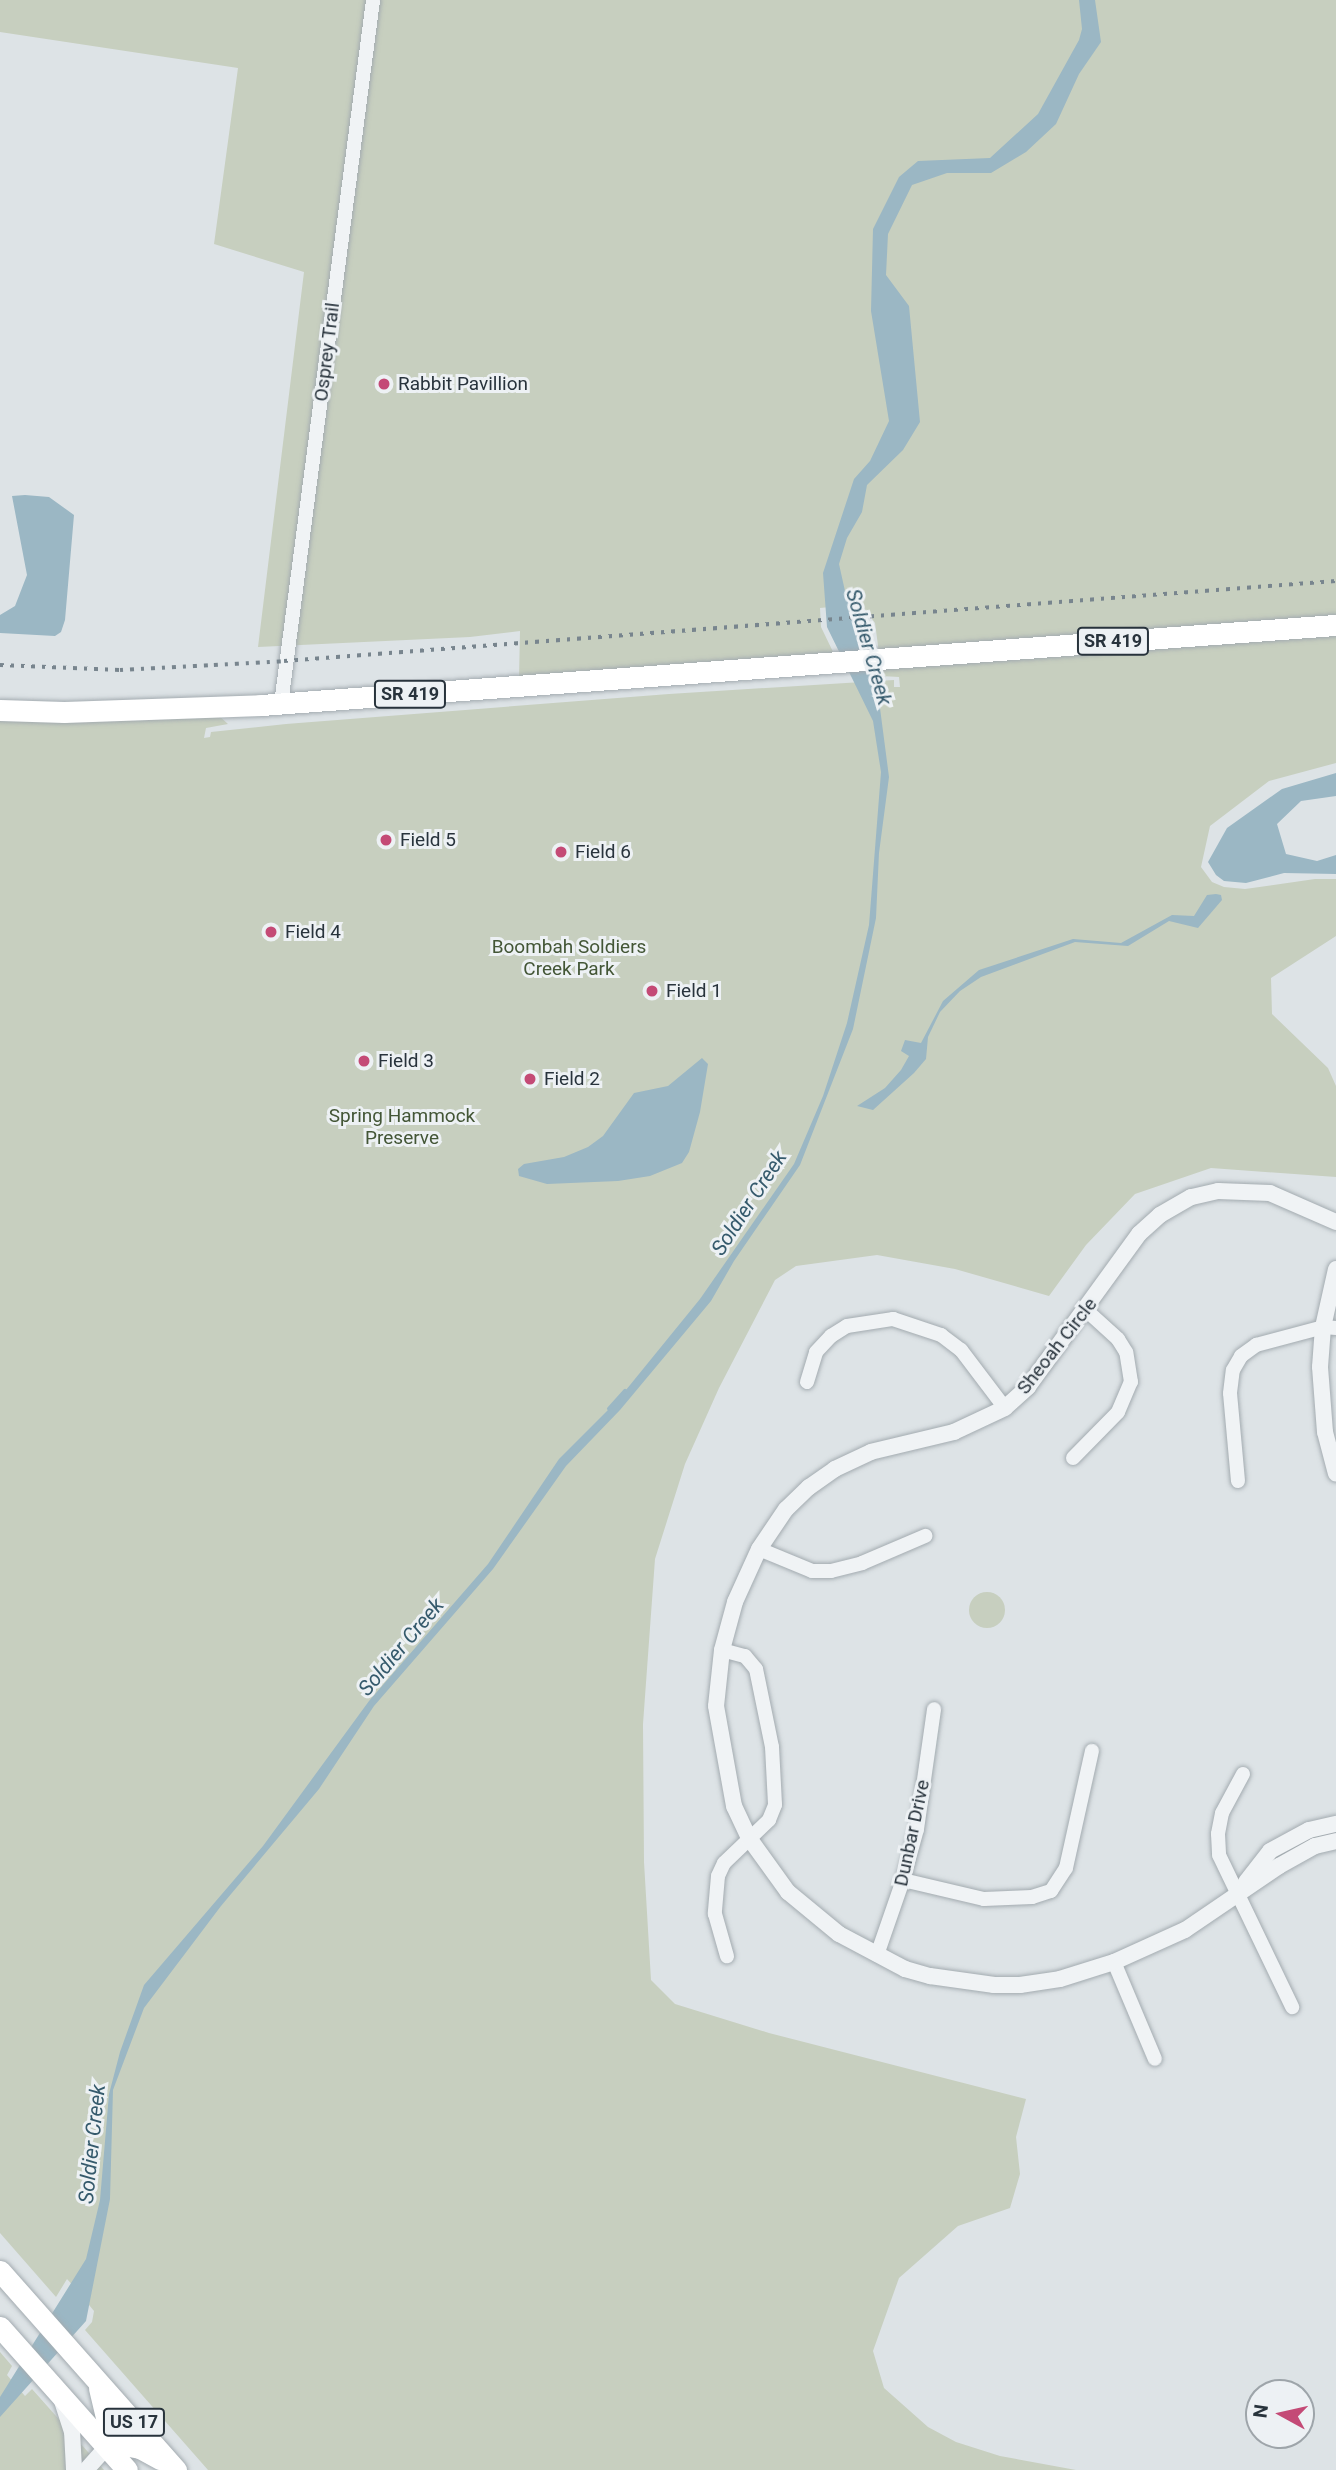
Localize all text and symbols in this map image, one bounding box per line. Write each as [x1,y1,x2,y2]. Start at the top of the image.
street label: Osprey Trail [310,301,344,403]
place label: Rabbit Pavillion [398,373,528,395]
marker: Rabbit Pavillion [376,376,392,392]
water label: Soldier Creek [840,586,898,708]
road number: SR 419 [1076,626,1150,656]
road number: SR 419 [373,680,447,708]
place label: Field 5 [400,829,456,851]
marker: Field 5 [378,832,394,848]
place label: Field 6 [575,841,631,863]
marker: Field 6 [553,844,569,860]
place label: Field 4 [285,921,341,943]
marker: Field 4 [263,924,279,940]
park label: Boombah Soldiers Creek Park [492,936,646,980]
place label: Field 1 [666,980,722,1002]
marker: Field 1 [644,983,660,999]
place label: Field 3 [378,1050,434,1072]
marker: Field 3 [356,1053,372,1069]
place label: Field 2 [544,1068,600,1090]
marker: Field 2 [522,1071,538,1087]
park label: Spring Hammock Preserve [329,1105,475,1149]
water label: Soldier Creek [706,1146,792,1260]
street label: Sheoah Circle [1012,1293,1102,1399]
water label: Soldier Creek [353,1593,449,1701]
street label: Dunbar Drive [890,1778,934,1888]
water label: Soldier Creek [73,2083,111,2205]
north arrow [1245,2379,1315,2449]
text: N [1248,2403,1273,2420]
road number: US 17 [102,2408,166,2436]

